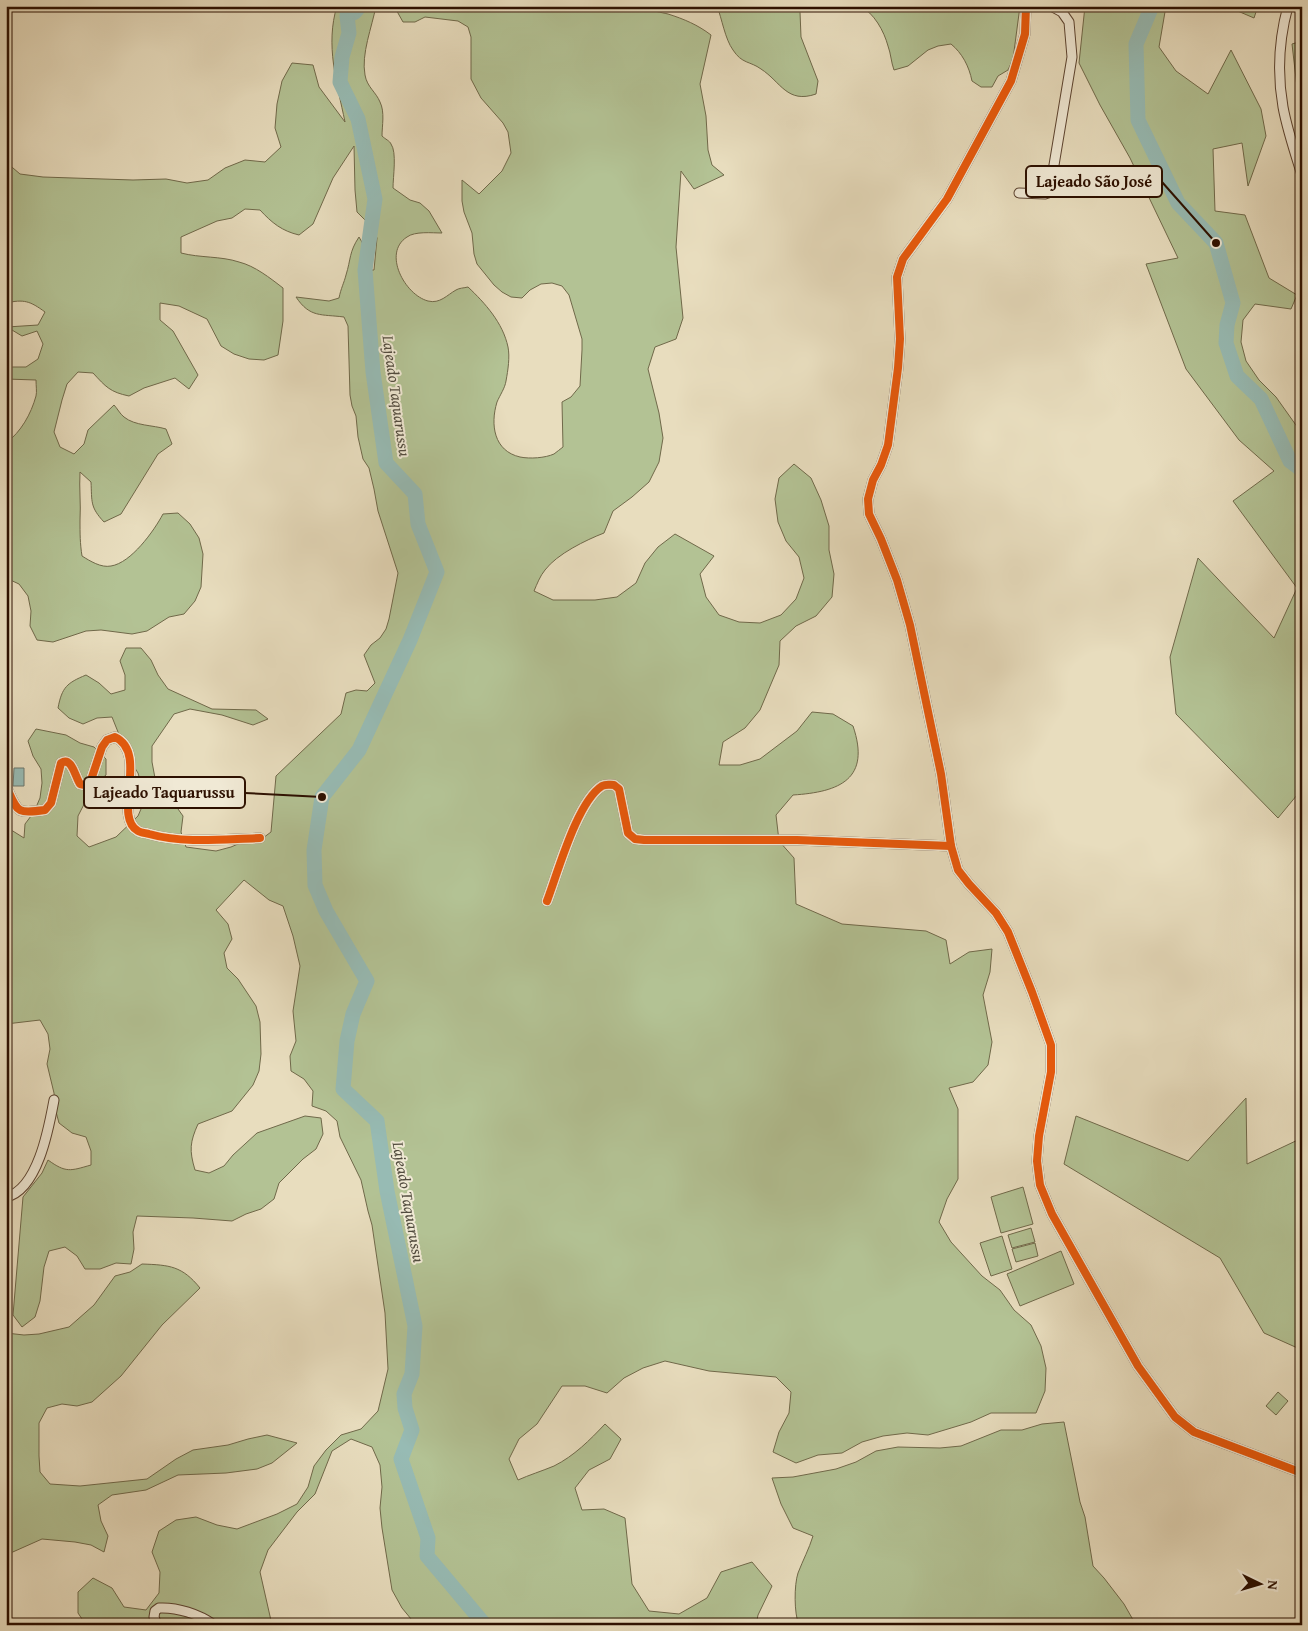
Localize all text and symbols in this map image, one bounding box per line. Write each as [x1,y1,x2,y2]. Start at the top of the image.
callout: Lajeado São José [1026,166,1162,197]
text: Lajeado São José [1036,169,1152,193]
water label: Lajeado Taquarussu [376,333,417,458]
callout: Lajeado Taquarussu [84,777,245,808]
text: Lajeado Taquarussu [93,780,236,804]
water label: Lajeado Taquarussu [386,1139,431,1264]
north arrow [1236,1558,1286,1608]
text: N [1263,1580,1283,1591]

